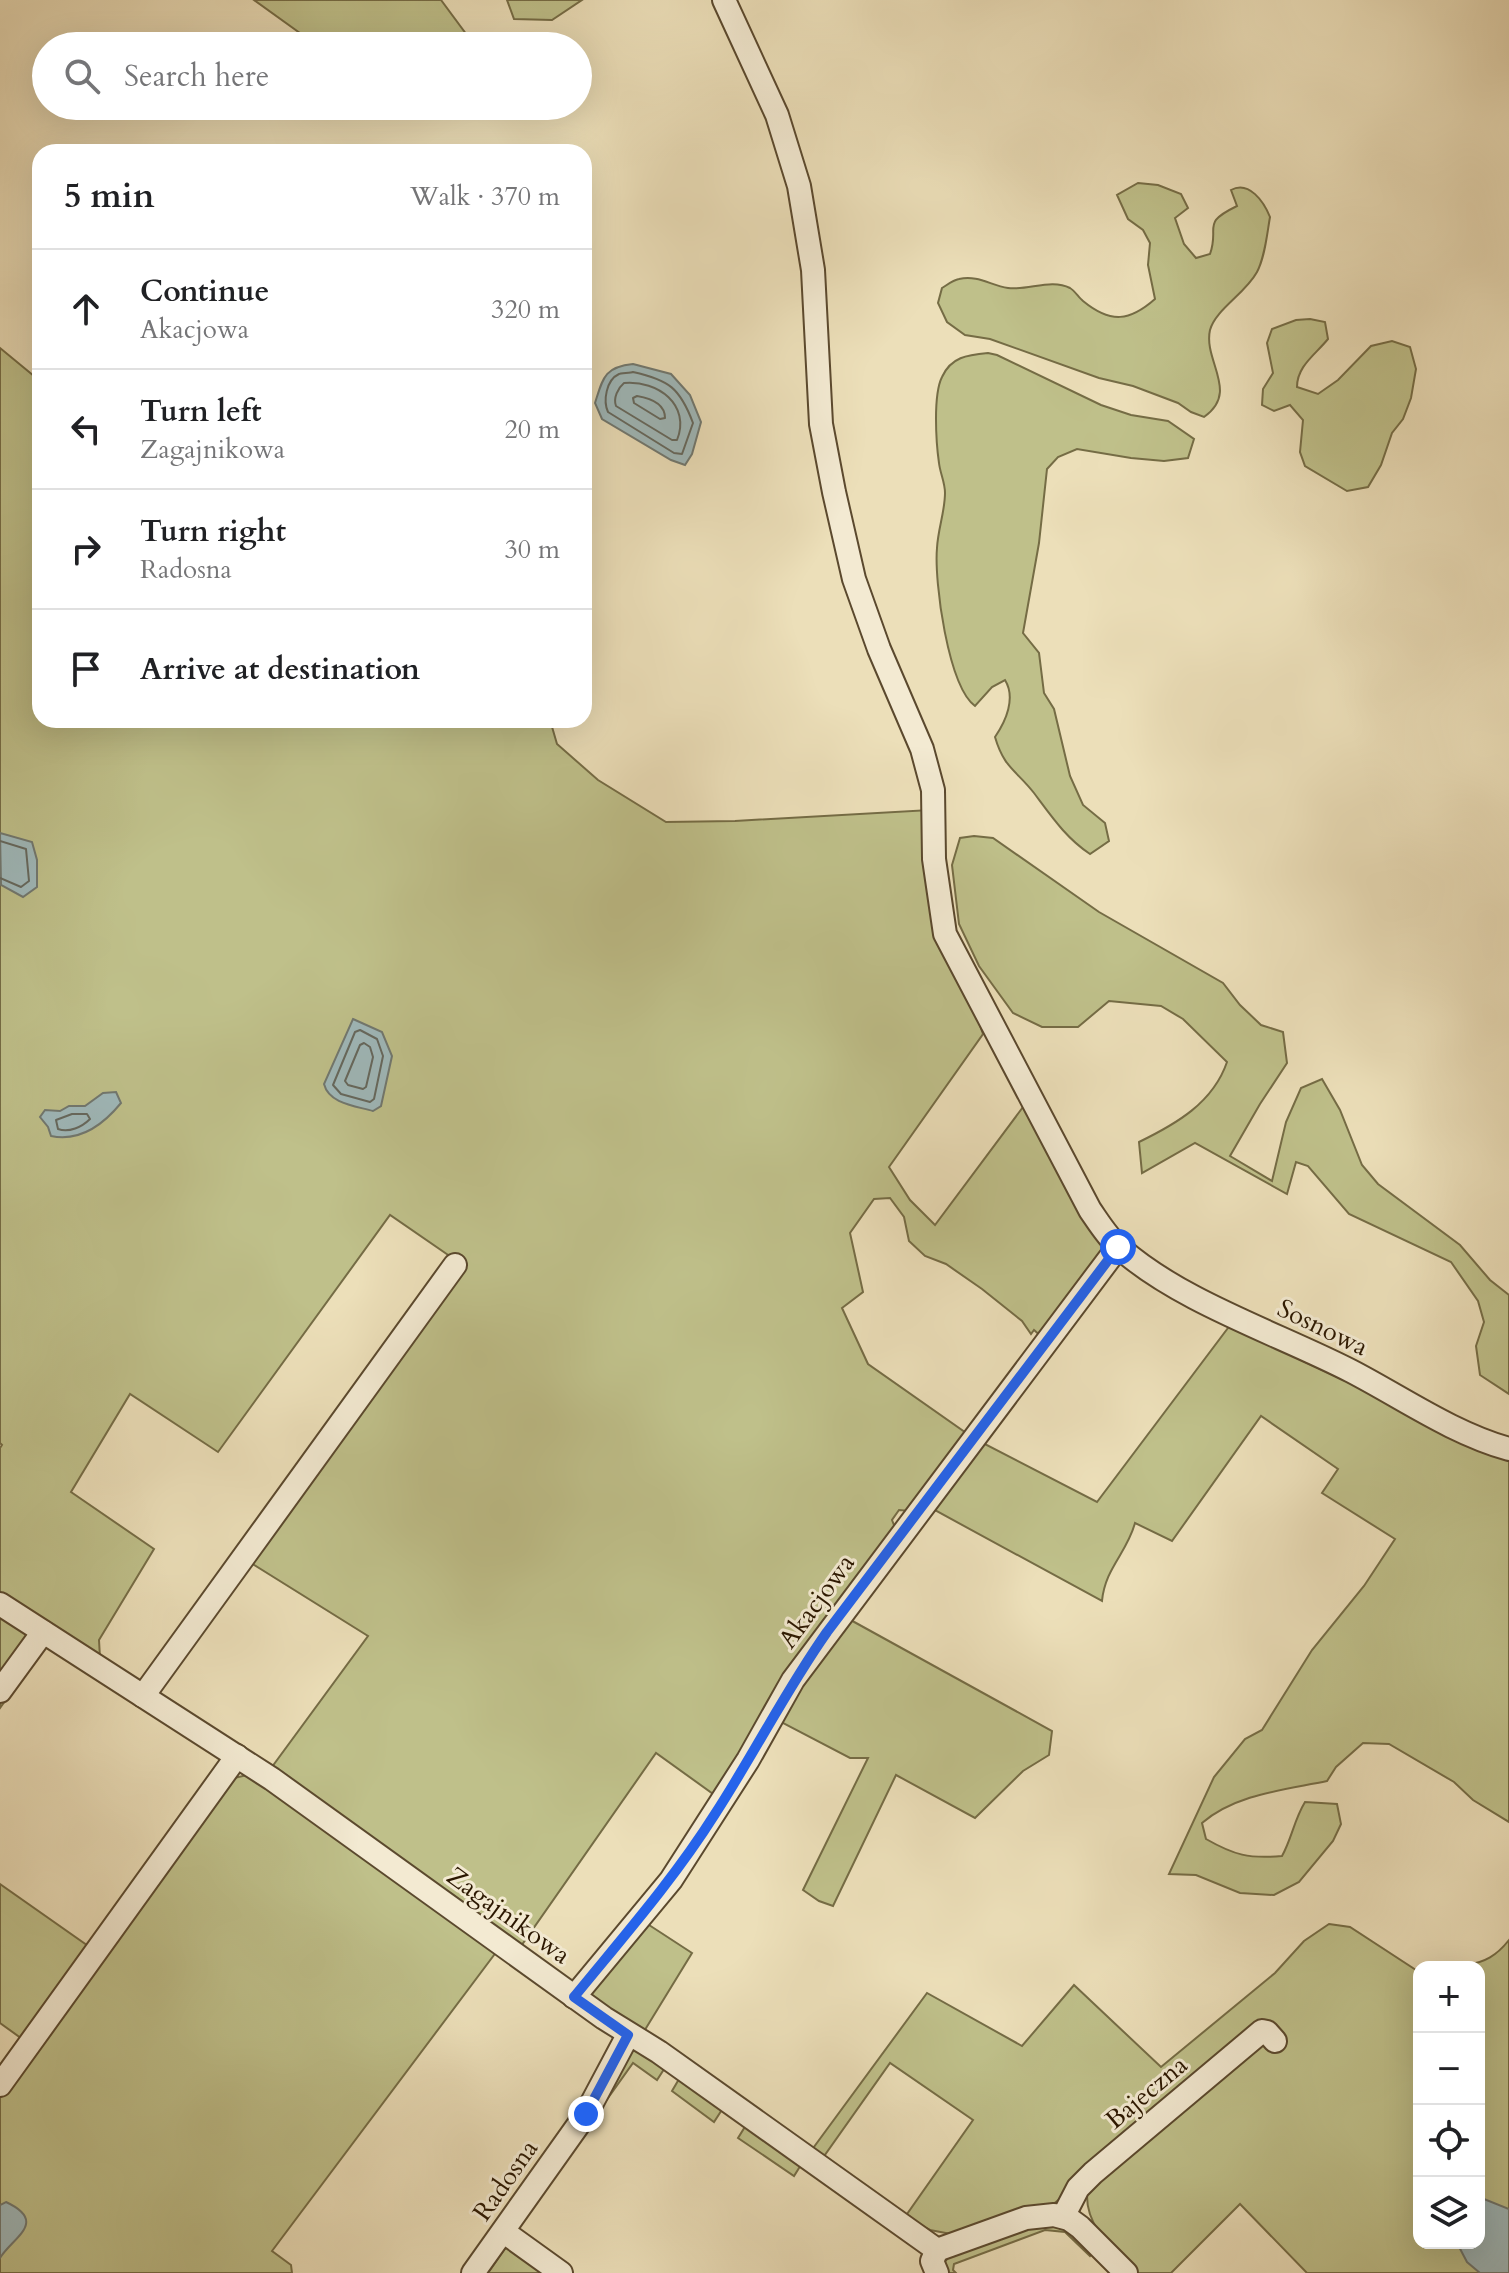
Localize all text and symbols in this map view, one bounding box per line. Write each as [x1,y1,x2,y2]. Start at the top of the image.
search box [32,32,592,120]
icon: search [60,54,104,98]
text: Search here [124,56,269,97]
text: 5 min [64,173,155,219]
text: Walk · 370 m [410,179,560,214]
text: Continue [140,271,269,312]
icon: ahead [64,287,108,331]
text: 320 m [491,292,560,327]
text: Akacjowa [140,312,249,347]
text: Turn left [140,391,262,432]
icon: left [64,407,108,451]
text: 20 m [504,412,560,447]
text: Zagajnikowa [140,432,285,467]
text: Turn right [140,511,286,552]
icon: right [64,527,108,571]
text: 30 m [504,532,560,567]
text: Radosna [140,552,232,587]
icon: arrive [64,647,108,691]
text: Arrive at destination [140,649,420,690]
route start [1100,1229,1136,1265]
street label: Sosnowa [1272,1291,1374,1364]
street label: Akacjowa [770,1547,863,1656]
street label: Zagajnikowa [440,1859,578,1972]
map controls [1413,1961,1485,2249]
button: + [1413,1961,1485,2033]
button: − [1413,2033,1485,2105]
street label: Bajeczna [1098,2048,1195,2137]
route end [568,2096,604,2132]
button: locate [1413,2105,1485,2177]
street label: Radosna [465,2133,546,2228]
button: layers [1413,2177,1485,2249]

